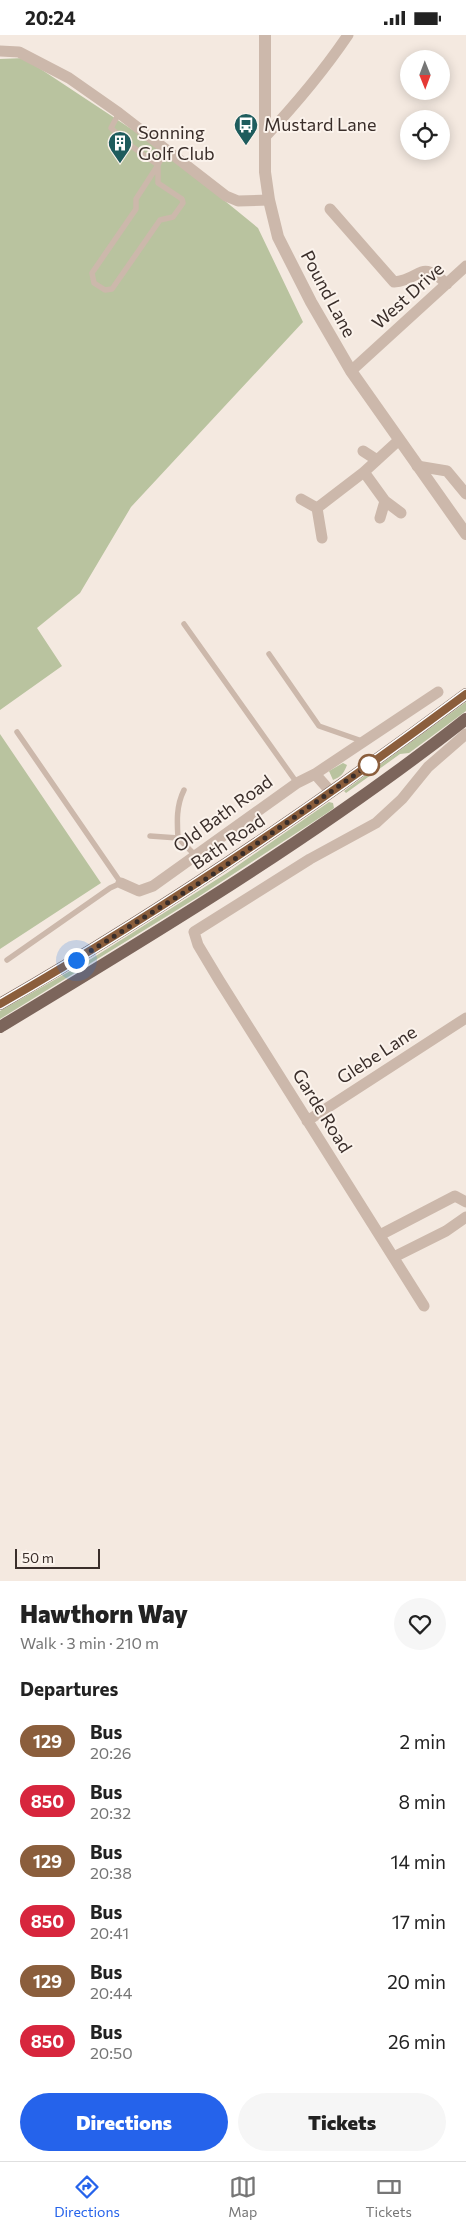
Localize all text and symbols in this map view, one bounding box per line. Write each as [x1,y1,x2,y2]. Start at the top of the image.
text: 20:24 [25,6,76,29]
north arrow [400,50,450,100]
map controls [400,50,450,160]
button: locate [400,110,450,160]
bus stop icon: Mustard Lane [233,112,259,146]
place label: Mustard Lane [264,113,376,135]
place label: Sonning Golf Club [138,121,215,164]
building icon: Sonning Golf Club [107,130,133,164]
street label: Pound Lane [297,246,361,341]
street label: West Drive [367,257,448,333]
unlabelled marker [358,754,380,776]
street label: Old Bath Road [169,771,277,857]
street label: Bath Road [187,810,269,874]
your location [64,948,89,973]
street label: Glebe Lane [333,1020,420,1088]
street label: Garde Road [288,1064,357,1157]
scale bar [15,1546,100,1569]
text: 50 m [22,1549,54,1566]
button: heart [394,1598,446,1650]
text: Hawthorn Way [20,1599,188,1628]
text: Walk · 3 min · 210 m [20,1633,159,1652]
text: Departures [20,1677,118,1700]
text: Bus [90,1720,122,1743]
text: 129 [33,1730,62,1752]
text: 2 min [399,1730,446,1753]
text: 20:26 [90,1743,132,1762]
text: Bus [90,1780,122,1803]
text: 850 [31,1790,64,1812]
text: 8 min [398,1790,446,1813]
text: 20:32 [90,1803,131,1822]
text: Bus [90,1840,122,1863]
text: 129 [33,1850,62,1872]
text: 14 min [390,1850,446,1873]
text: 20:38 [90,1863,132,1882]
text: Bus [90,1900,122,1923]
text: 850 [31,1910,64,1932]
text: 17 min [392,1910,446,1933]
text: 20:41 [90,1923,129,1942]
text: Bus [90,1960,122,1983]
text: 129 [33,1970,62,1992]
text: 20 min [387,1970,446,1993]
text: 20:44 [90,1983,132,2002]
text: Bus [90,2020,122,2043]
text: 850 [31,2030,64,2052]
text: 26 min [388,2030,446,2053]
text: 20:50 [90,2043,133,2062]
button: Directions [20,2093,228,2151]
button: Tickets [238,2093,446,2151]
tab: Directions [54,2173,120,2220]
tab: Map [228,2173,257,2220]
tab: Tickets [366,2173,412,2220]

